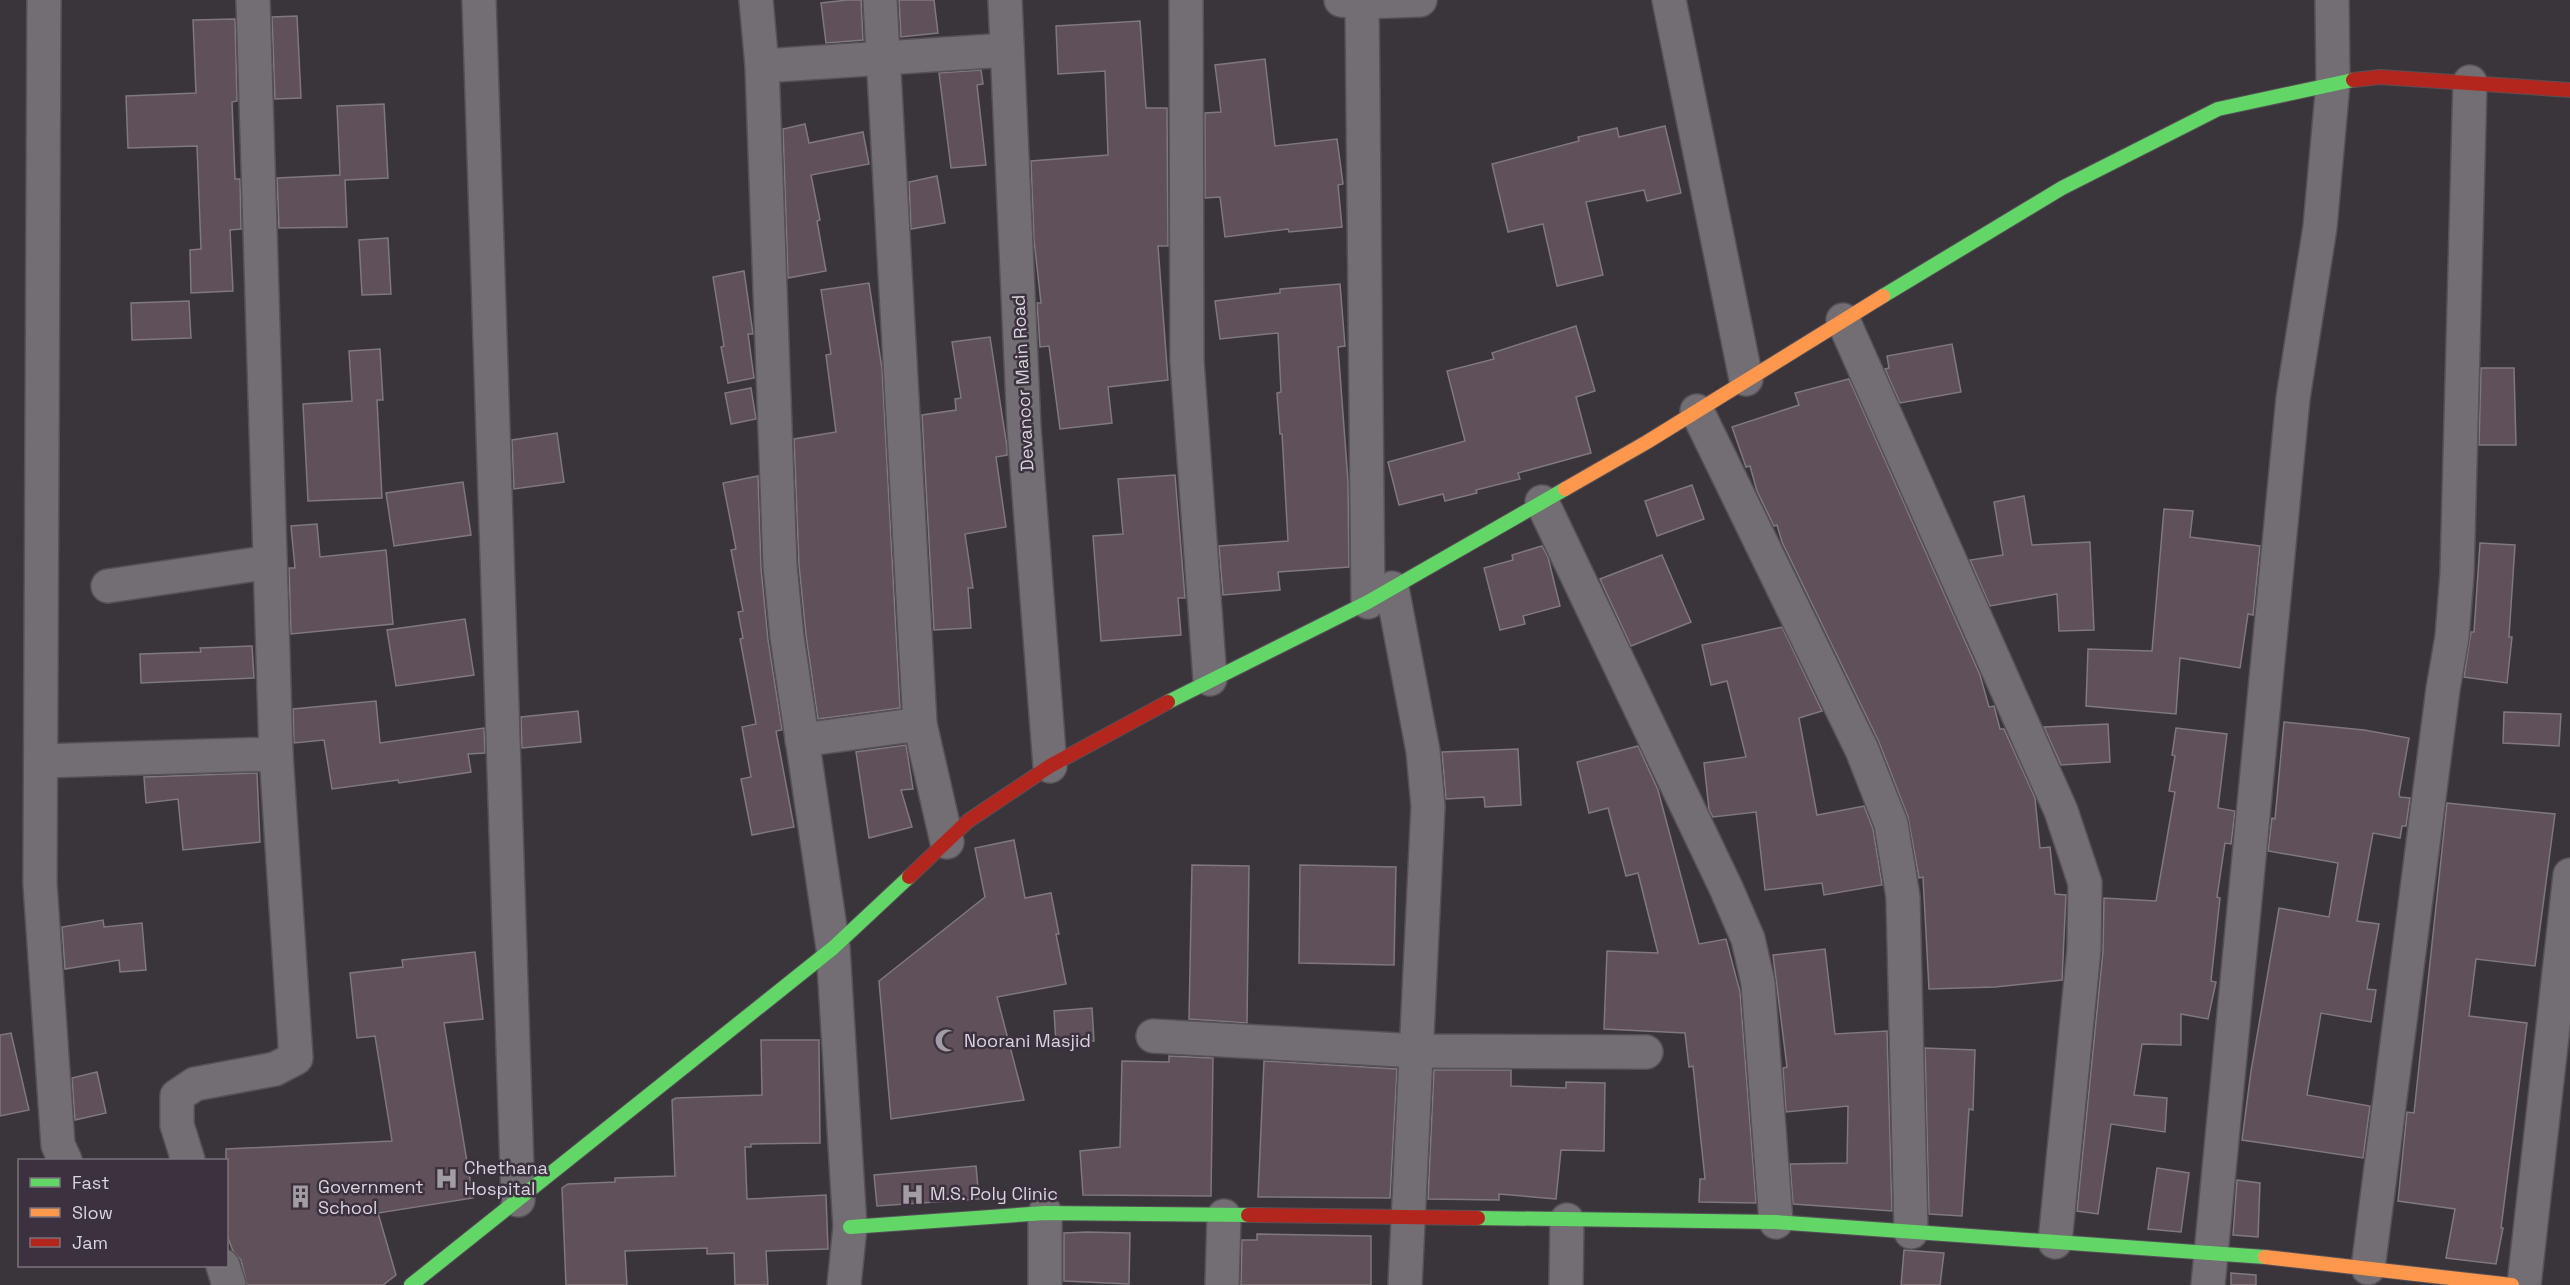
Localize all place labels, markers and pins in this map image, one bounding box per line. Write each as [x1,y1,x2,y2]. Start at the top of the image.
mosque icon: Noorani Masjid [933,1028,959,1054]
place label: Noorani Masjid [964,1029,1091,1052]
place label: Chethana Hospital [464,1156,548,1200]
hospital icon: Chethana Hospital [433,1165,459,1191]
place label: Government School [318,1175,424,1219]
hospital icon: M.S. Poly Clinic [899,1181,925,1207]
place label: M.S. Poly Clinic [930,1182,1058,1205]
building icon: Government School [287,1184,313,1210]

